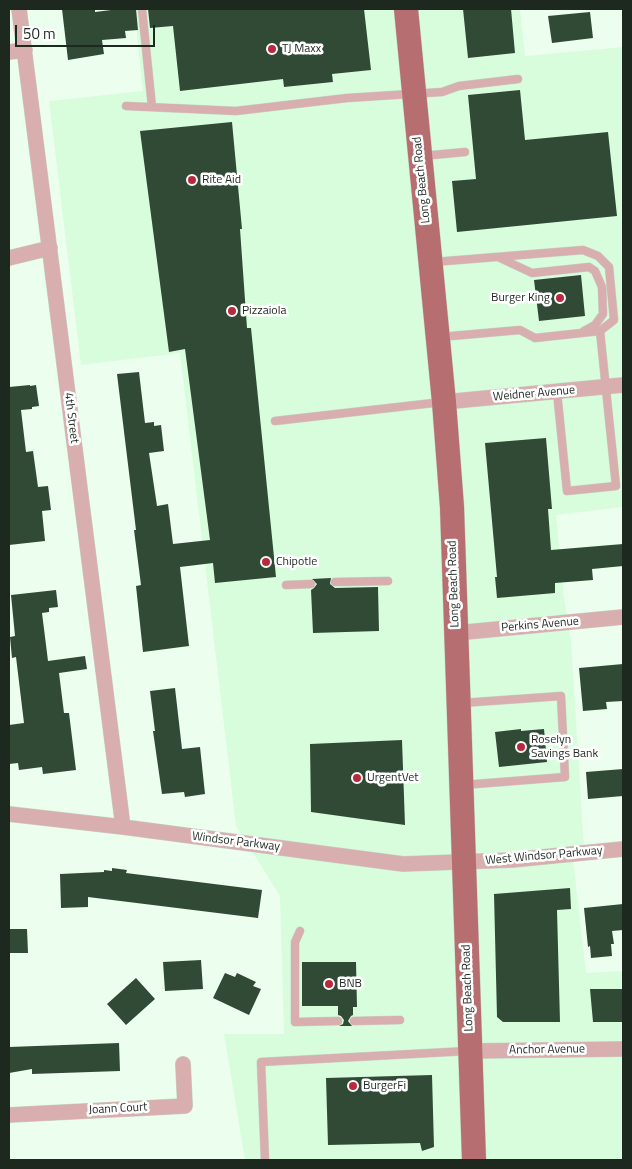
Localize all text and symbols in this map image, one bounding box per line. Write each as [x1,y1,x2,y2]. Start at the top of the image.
scale bar [18,15,158,47]
text: 50 m [23,22,56,45]
place label: TJ Maxx [282,42,321,56]
marker: TJ Maxx [266,43,278,55]
street label: Long Beach Road [410,136,434,224]
place label: Rite Aid [202,173,241,187]
marker: Rite Aid [186,174,198,186]
place label: Burger King [491,291,550,305]
marker: Burger King [554,292,566,304]
place label: Pizzaiola [242,304,286,318]
marker: Pizzaiola [226,305,238,317]
street label: Weidner Avenue [492,383,576,405]
street label: 4th Street [61,392,81,444]
street label: Long Beach Road [445,540,463,628]
place label: Chipotle [276,555,317,569]
marker: Chipotle [260,556,272,568]
street label: Perkins Avenue [501,614,579,636]
place label: Roselyn Savings Bank [531,733,598,761]
marker: Roselyn Savings Bank [515,741,527,753]
place label: UrgentVet [367,771,418,785]
marker: UrgentVet [351,772,363,784]
street label: Windsor Parkway [191,829,281,855]
street label: West Windsor Parkway [485,844,603,868]
street label: Long Beach Road [459,944,477,1032]
place label: BNB [339,977,362,991]
marker: BNB [323,978,335,990]
street label: Anchor Avenue [509,1042,585,1058]
place label: BurgerFi [363,1079,406,1093]
marker: BurgerFi [347,1080,359,1092]
street label: Joann Court [88,1100,148,1118]

